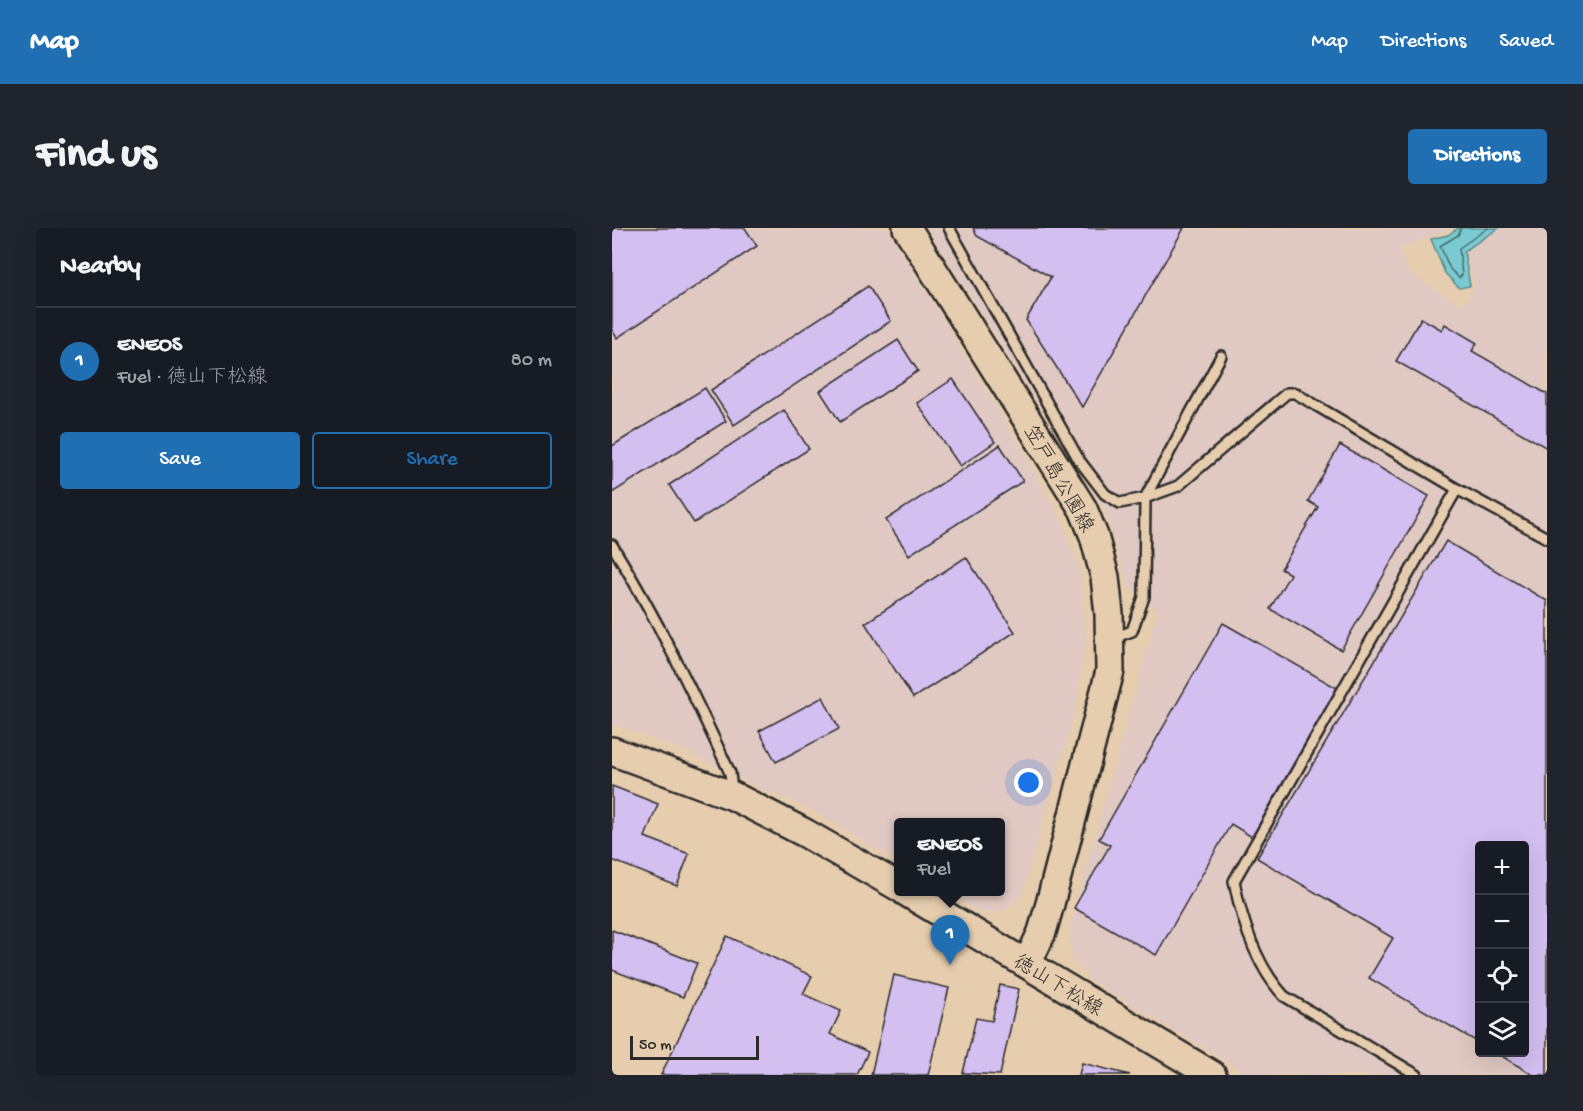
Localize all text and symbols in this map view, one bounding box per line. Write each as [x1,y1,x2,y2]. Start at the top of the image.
text: Map [30,26,79,59]
text: Map [1311,30,1348,55]
text: Directions [1381,30,1466,55]
text: Saved [1499,30,1553,55]
button: Directions [1408,129,1547,184]
text: Find us [36,132,156,181]
text: Nearby [60,252,141,283]
text: ENEOS [117,333,182,359]
text: 1 [75,350,84,373]
text: 80 m [511,350,552,373]
text: Fuel · 徳山下松線 [117,367,267,390]
street label: 笠戸島公園線 [1017,421,1099,537]
button: Save [60,432,300,489]
button: Share [312,432,552,489]
your location [1014,768,1043,797]
popup [894,818,1005,896]
text: ENEOS [917,833,982,859]
map controls [1475,841,1529,1057]
button: + [1475,841,1529,895]
text: Fuel [917,859,951,882]
button: − [1475,895,1529,949]
pin: 1 [930,916,970,965]
button: locate [1475,949,1529,1003]
street label: 徳山下松線 [1008,951,1106,1023]
button: layers [1475,1003,1529,1057]
scale bar [630,1033,759,1060]
text: 50 m [639,1037,672,1056]

